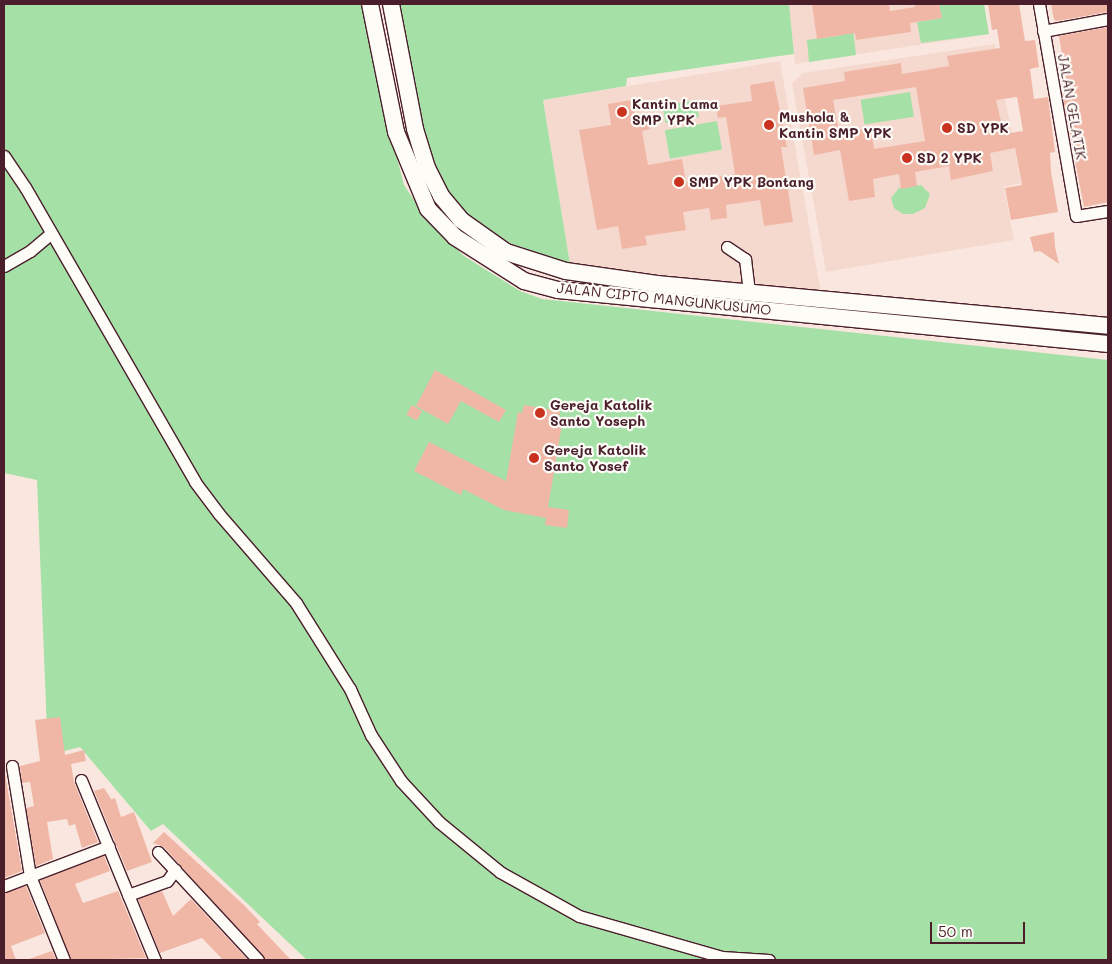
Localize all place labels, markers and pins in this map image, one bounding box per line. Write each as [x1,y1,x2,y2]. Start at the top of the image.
place label: Kantin Lama SMP YPK [632,96,718,128]
marker: Kantin Lama SMP YPK [616,106,628,118]
place label: Mushola & Kantin SMP YPK [779,109,892,142]
marker: Mushola & Kantin SMP YPK [763,119,775,131]
place label: SD YPK [957,120,1009,136]
marker: SD YPK [941,122,953,134]
place label: SD 2 YPK [917,150,982,166]
marker: SD 2 YPK [901,152,913,164]
place label: SMP YPK Bontang [689,174,814,190]
marker: SMP YPK Bontang [673,176,685,188]
place label: Gereja Katolik Santo Yoseph [550,397,652,430]
marker: Gereja Katolik Santo Yoseph [534,407,546,419]
place label: Gereja Katolik Santo Yosef [544,442,646,474]
marker: Gereja Katolik Santo Yosef [528,452,540,464]

